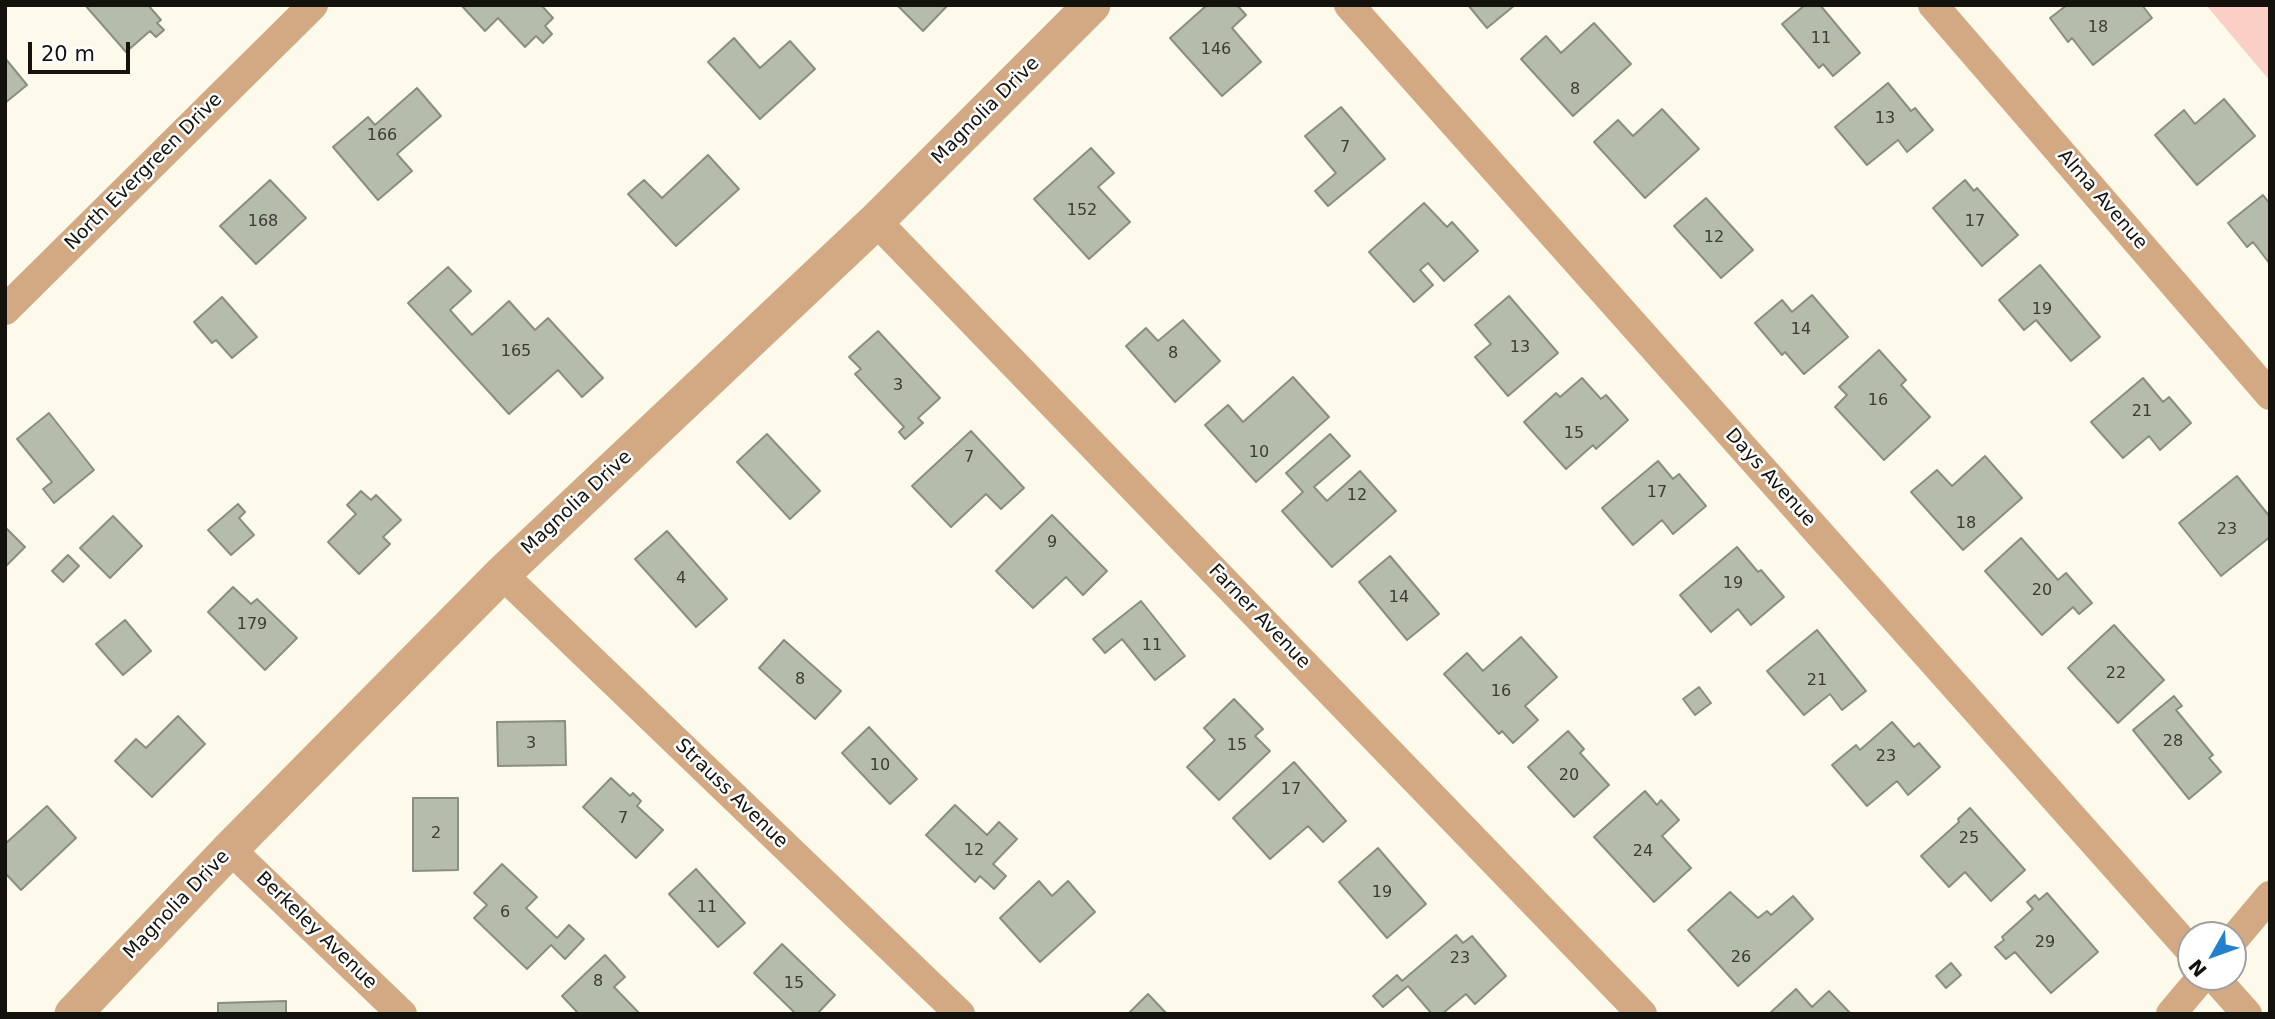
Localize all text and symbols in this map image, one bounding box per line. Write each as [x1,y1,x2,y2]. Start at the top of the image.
house number: 18 [2088,18,2108,38]
scale bar [32,28,133,72]
house number: 11 [1811,29,1831,49]
house number: 146 [1201,40,1231,60]
text: 20 m [41,42,95,66]
street label: Magnolia Drive [928,53,1044,169]
house number: 8 [1570,80,1580,100]
street label: North Evergreen Drive [61,89,227,255]
house number: 13 [1875,109,1895,129]
house number: 166 [367,126,397,146]
house number: 7 [1340,138,1350,158]
street label: Alma Avenue [2052,145,2152,255]
house number: 152 [1067,201,1097,221]
house number: 168 [248,212,278,232]
house number: 17 [1965,212,1985,232]
house number: 12 [1704,228,1724,248]
house number: 19 [2032,300,2052,320]
house number: 14 [1791,320,1811,340]
house number: 13 [1510,338,1530,358]
house number: 165 [501,342,531,362]
house number: 8 [1168,344,1178,364]
house number: 3 [893,376,903,396]
house number: 16 [1868,391,1888,411]
house number: 21 [2132,402,2152,422]
house number: 15 [1564,424,1584,444]
street label: Days Avenue [1720,424,1820,532]
house number: 10 [1249,443,1269,463]
street label: Magnolia Drive [517,446,637,560]
house number: 7 [964,448,974,468]
house number: 17 [1647,483,1667,503]
house number: 12 [1347,486,1367,506]
house number: 18 [1956,514,1976,534]
house number: 23 [2217,520,2237,540]
house number: 9 [1047,533,1057,553]
street label: Farner Avenue [1203,560,1315,674]
house number: 4 [676,569,686,589]
house number: 19 [1723,574,1743,594]
house number: 20 [2032,581,2052,601]
house number: 14 [1389,588,1409,608]
house number: 179 [237,615,267,635]
house number: 11 [1142,636,1162,656]
house number: 22 [2106,664,2126,684]
house number: 8 [795,670,805,690]
house number: 21 [1807,671,1827,691]
house number: 16 [1491,682,1511,702]
house number: 28 [2163,732,2183,752]
house number: 3 [526,734,536,754]
street label: Strauss Avenue [670,735,792,853]
house number: 15 [1227,736,1247,756]
house number: 23 [1876,747,1896,767]
house number: 10 [870,756,890,776]
house number: 20 [1559,766,1579,786]
house number: 17 [1281,780,1301,800]
house number: 7 [618,809,628,829]
house number: 2 [431,824,441,844]
house number: 25 [1959,829,1979,849]
house number: 12 [964,841,984,861]
house number: 24 [1633,842,1653,862]
street label: Magnolia Drive [119,846,235,964]
street label: Berkeley Avenue [251,867,381,995]
house number: 19 [1372,883,1392,903]
house number: 11 [697,898,717,918]
house number: 6 [500,903,510,923]
north arrow [2177,921,2247,991]
house number: 29 [2035,933,2055,953]
house number: 26 [1731,948,1751,968]
house number: 23 [1450,949,1470,969]
text: N [2184,955,2211,981]
house number: 8 [593,972,603,992]
house number: 15 [784,974,804,994]

